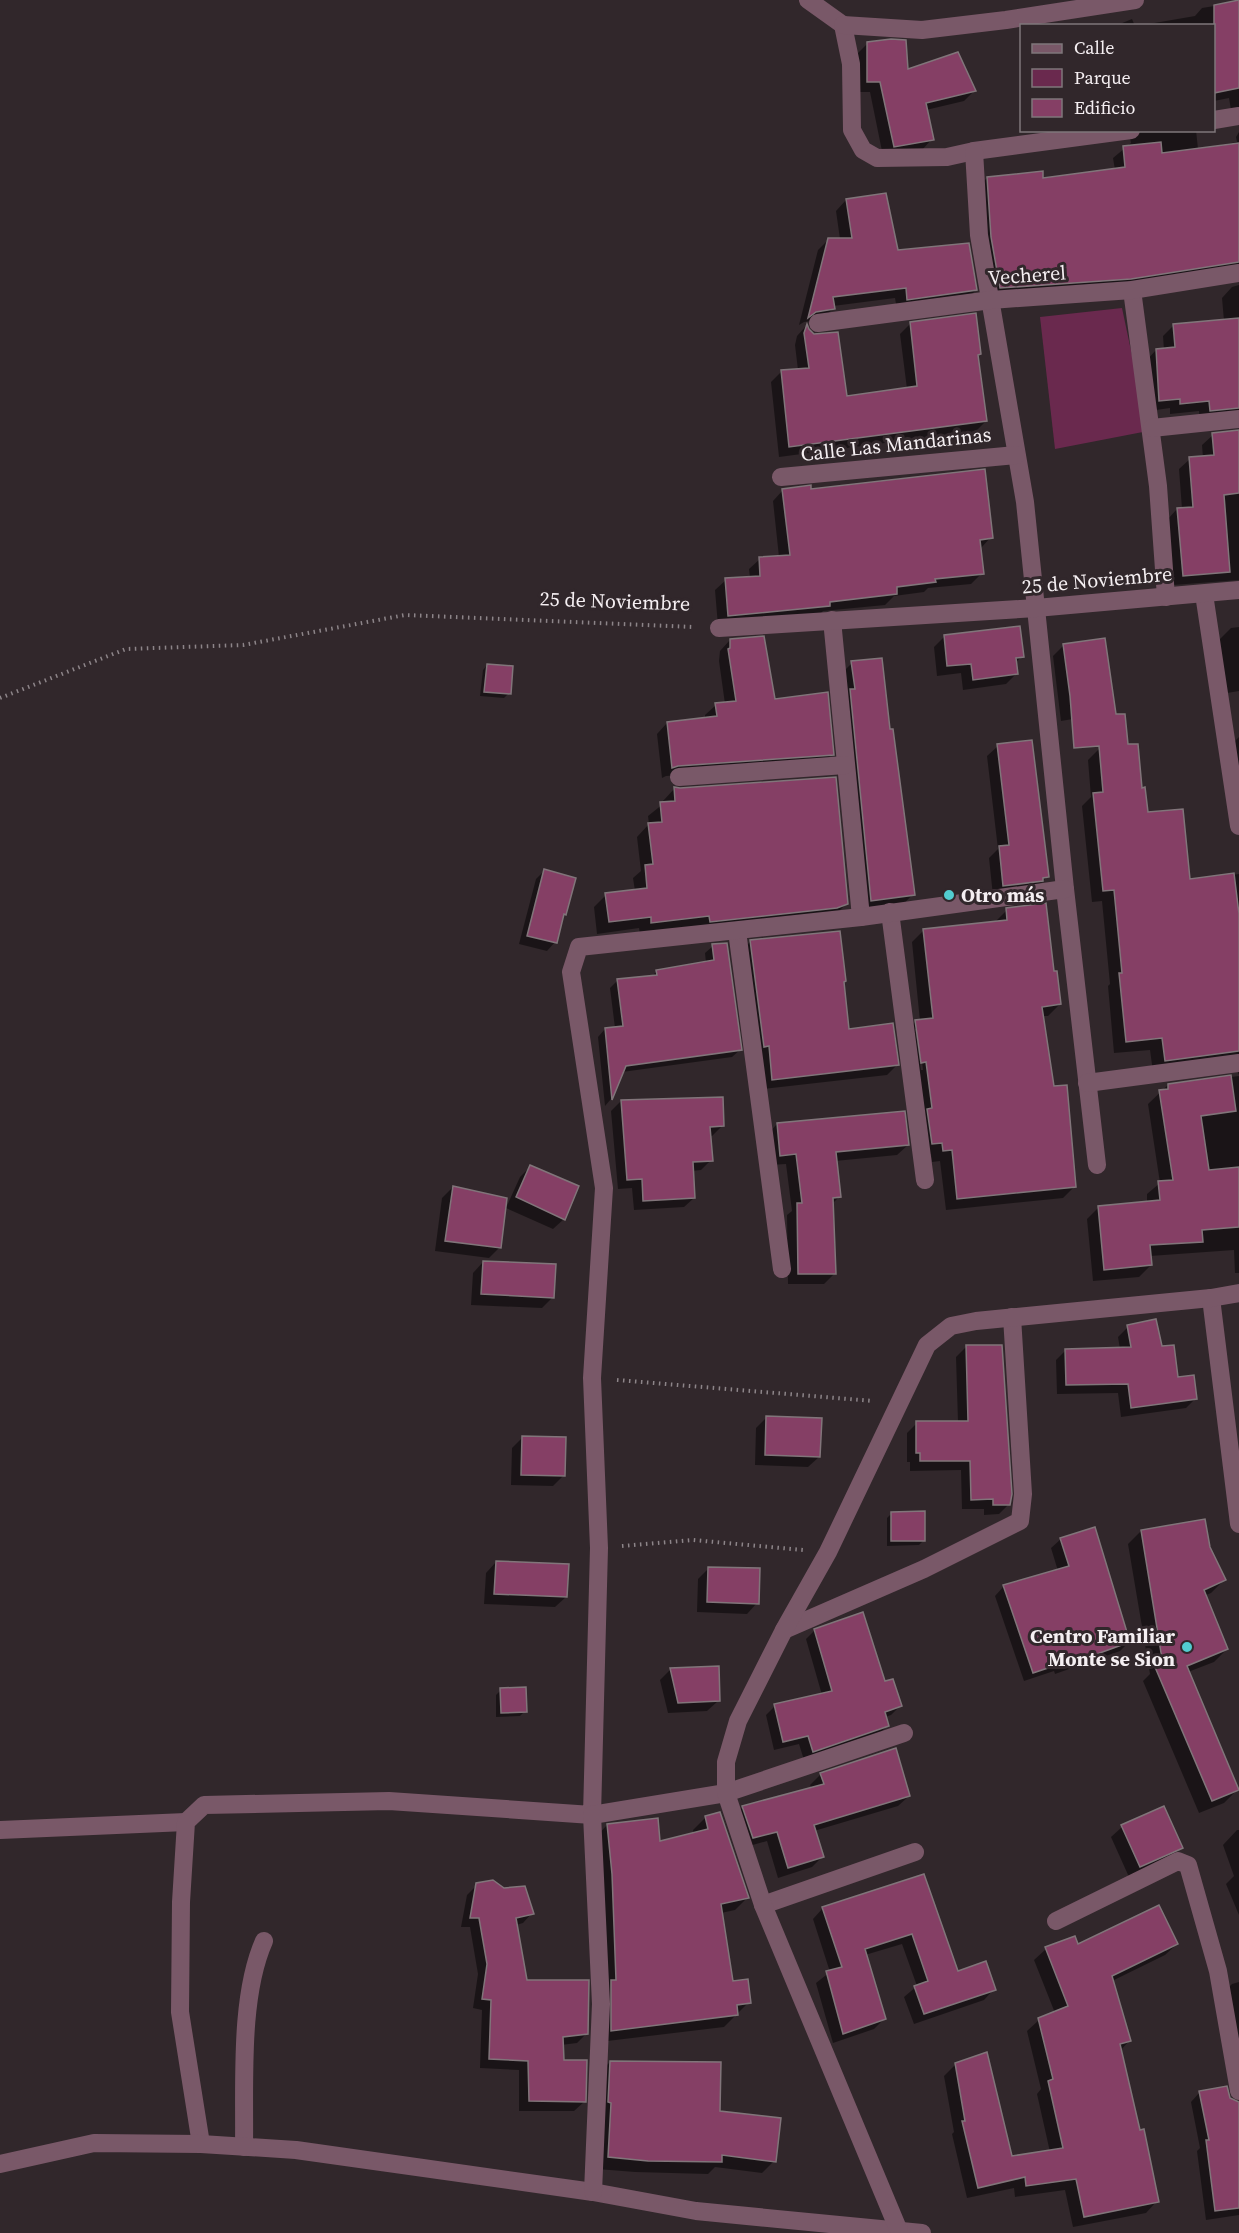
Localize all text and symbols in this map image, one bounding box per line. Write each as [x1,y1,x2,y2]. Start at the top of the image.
legend [1020,24,1215,132]
text: Calle [1074,35,1114,60]
text: Parque [1074,65,1131,90]
text: Edificio [1074,95,1135,120]
street label: Vecherel [987,258,1067,292]
street label: Calle Las Mandarinas [799,420,993,468]
street label: 25 de Noviembre [1021,559,1173,601]
street label: 25 de Noviembre [539,584,691,618]
place label: Otro más [961,881,1044,909]
marker: Otro más [942,888,956,902]
place label: Centro Familiar Monte se Sion [1030,1622,1176,1673]
marker: Centro Familiar Monte se Sion [1180,1640,1194,1654]

